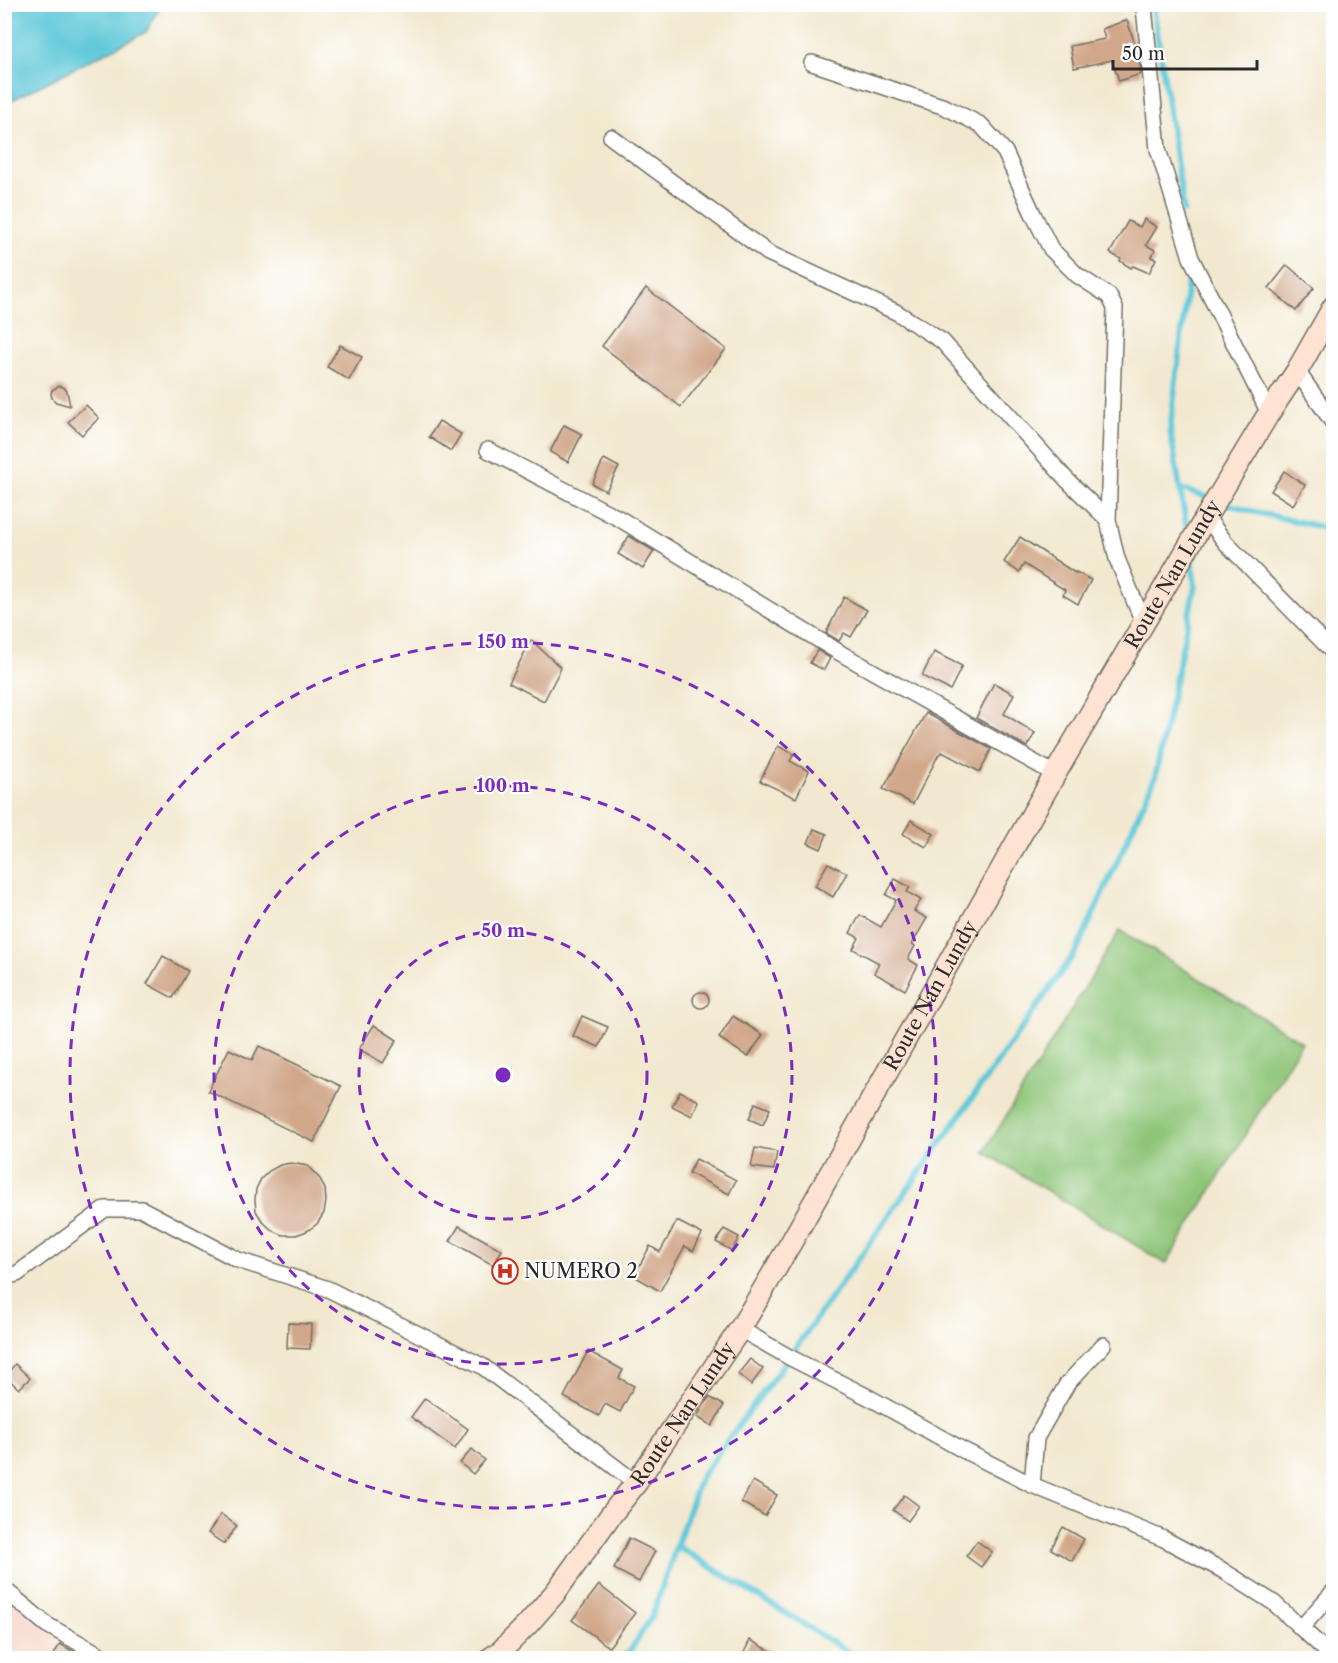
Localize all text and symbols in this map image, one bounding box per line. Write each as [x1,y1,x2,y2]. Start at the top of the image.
scale bar [1113,33,1257,71]
text: 50 m [1122,43,1165,65]
street label: Route Nan Lundy [1119,495,1226,653]
text: 150 m [477,631,529,653]
text: 100 m [476,775,530,797]
street label: Route Nan Lundy [879,916,982,1075]
text: 50 m [481,920,525,942]
centre of rings [493,1065,513,1085]
hospital icon: NUMERO 2 [490,1256,520,1286]
place label: NUMERO 2 [524,1259,638,1283]
street label: Route Nan Lundy [626,1336,740,1490]

